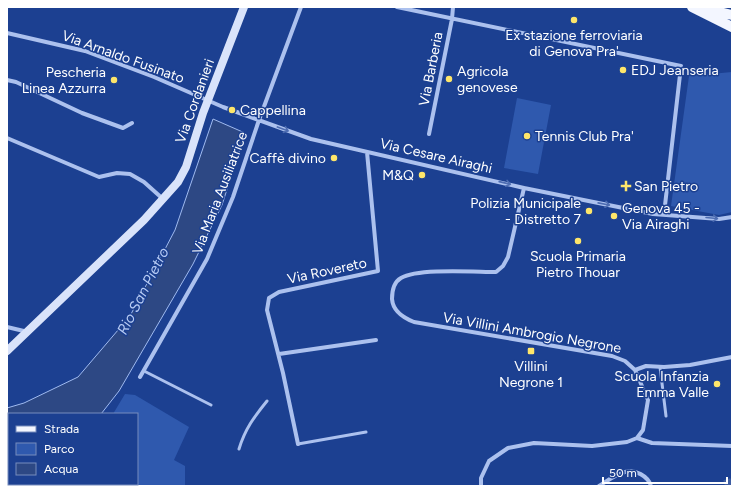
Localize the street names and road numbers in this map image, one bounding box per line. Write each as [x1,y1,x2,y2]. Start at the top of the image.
street label: Via Arnaldo Fusinato [60,27,186,87]
street label: Via Barberia [416,31,446,107]
street label: Via Cordanieri [172,56,218,146]
street label: Via Maria Ausiliatrice [189,129,251,257]
street label: Via Cesare Airaghi [378,135,494,177]
street label: Via Rovereto [286,254,368,288]
street label: Via Villini Ambrogio Negrone [441,309,623,357]

